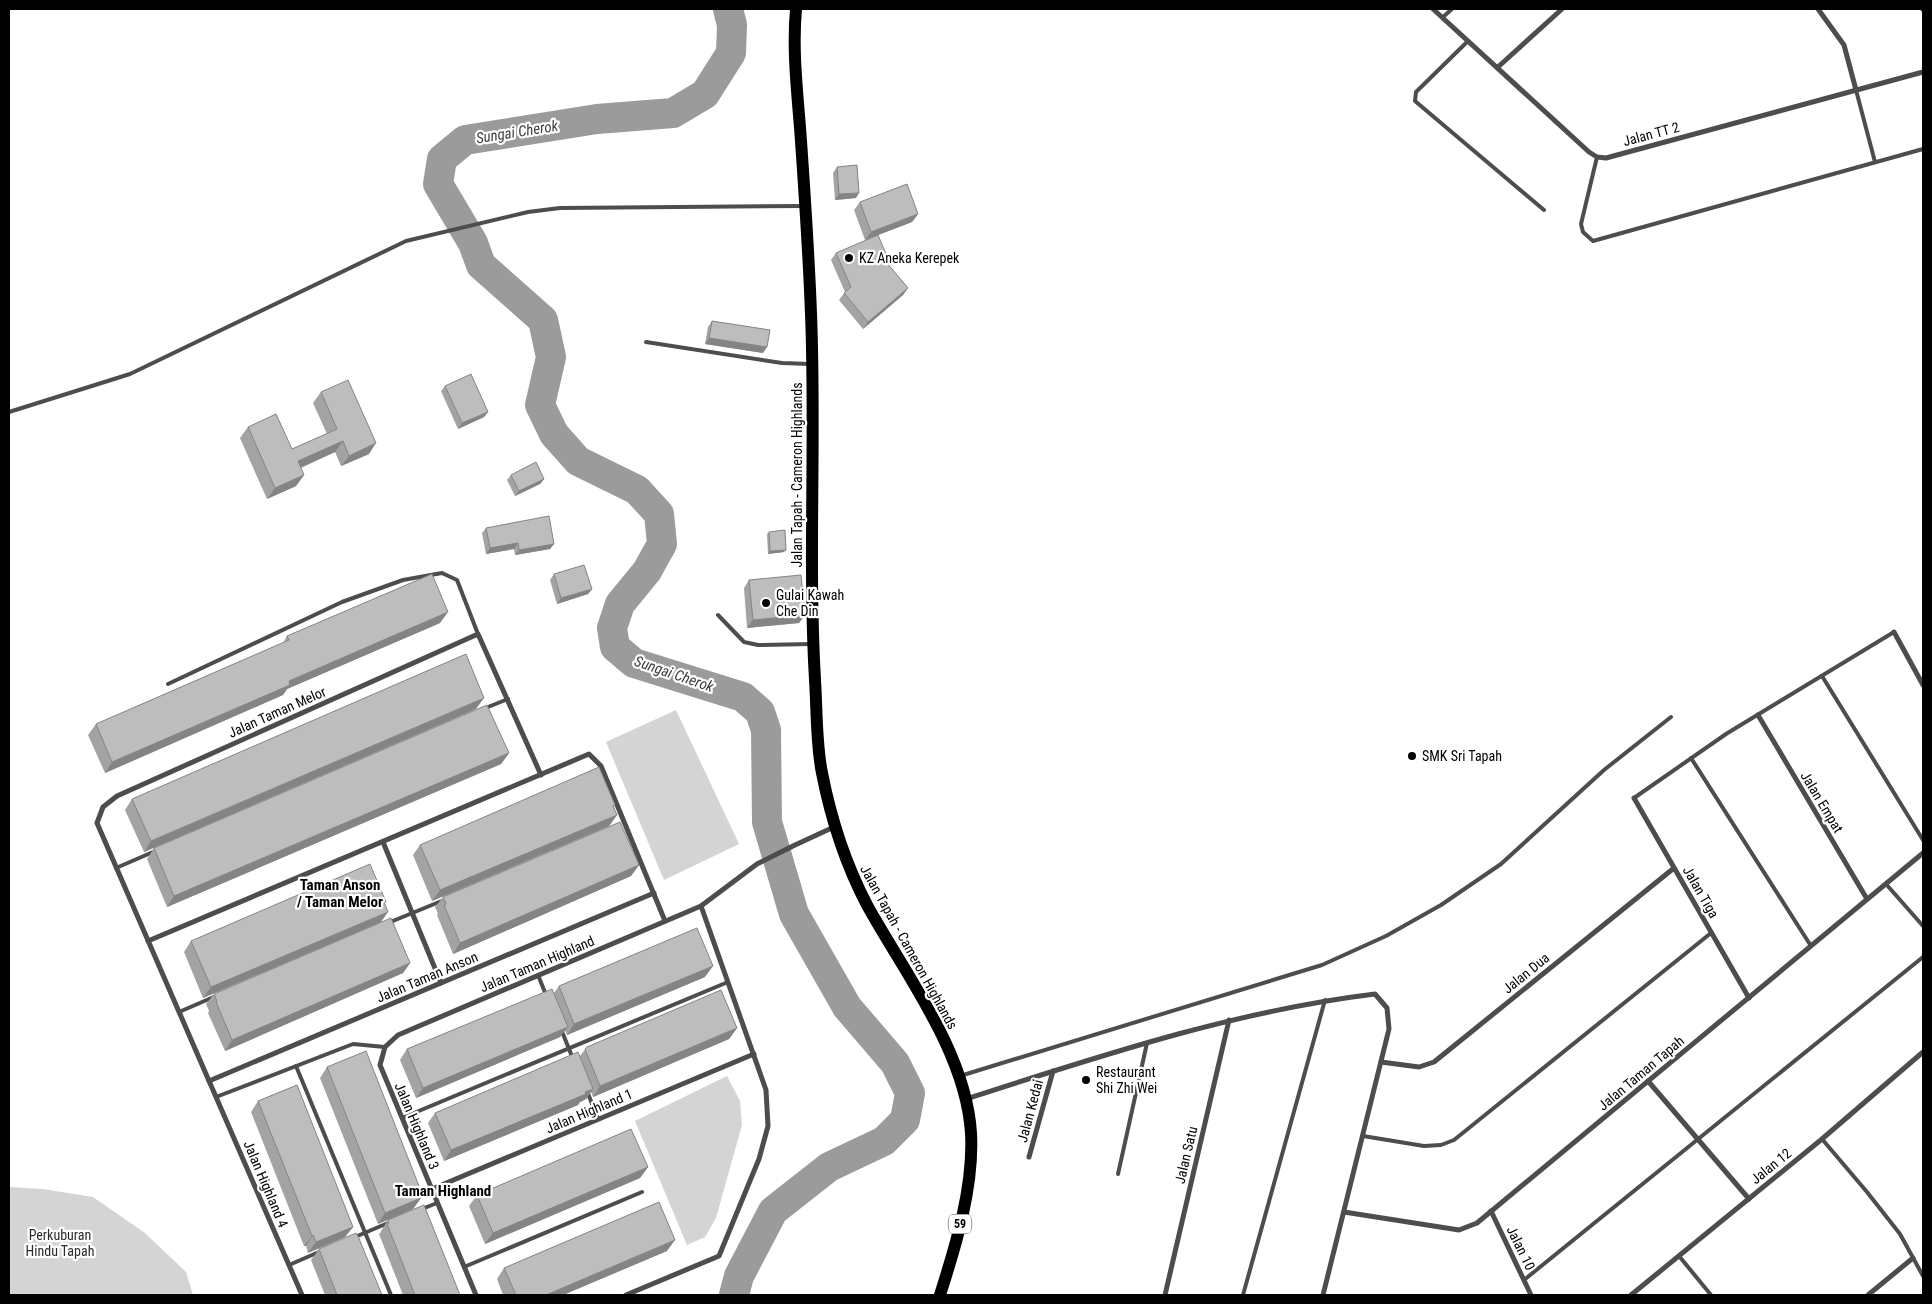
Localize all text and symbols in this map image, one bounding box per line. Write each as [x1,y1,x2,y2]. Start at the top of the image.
water label: Sungai Cherok [475,117,560,147]
street label: Jalan TT 2 [1621,119,1681,149]
place label: KZ Aneka Kerepek [859,250,960,266]
marker: KZ Aneka Kerepek [843,252,855,264]
street label: Jalan Tapah - Cameron Highlands [789,382,805,568]
place label: Gulai Kawah Che Din [776,587,844,619]
marker: Gulai Kawah Che Din [760,597,772,609]
water label: Sungai Cherok [632,652,716,696]
street label: Jalan Taman Melor [226,683,328,741]
place label: SMK Sri Tapah [1422,748,1502,764]
marker: SMK Sri Tapah [1406,750,1418,762]
street label: Jalan Empat [1797,768,1847,836]
street label: Jalan Tapah - Cameron Highlands [857,862,961,1032]
street label: Jalan Tiga [1680,863,1722,921]
district label: Taman Anson / Taman Melor [297,876,383,911]
street label: Jalan Taman Highland [477,933,597,995]
street label: Jalan Taman Anson [374,948,480,1006]
street label: Jalan Dua [1500,950,1552,996]
street label: Jalan Taman Tapah [1595,1033,1687,1113]
place label: Restaurant Shi Zhi Wei [1096,1064,1157,1096]
marker: Restaurant Shi Zhi Wei [1080,1074,1092,1086]
street label: Jalan Kedai [1014,1078,1046,1144]
street label: Jalan Highland 3 [392,1080,442,1172]
street label: Jalan Highland 1 [543,1086,635,1136]
street label: Jalan Satu [1172,1125,1200,1185]
street label: Jalan Highland 4 [241,1138,292,1230]
street label: Jalan 12 [1748,1145,1794,1187]
district label: Taman Highland [395,1182,491,1200]
road number: 59 [949,1214,971,1234]
street label: Jalan 10 [1503,1223,1539,1273]
park label: Perkuburan Hindu Tapah [26,1227,94,1259]

